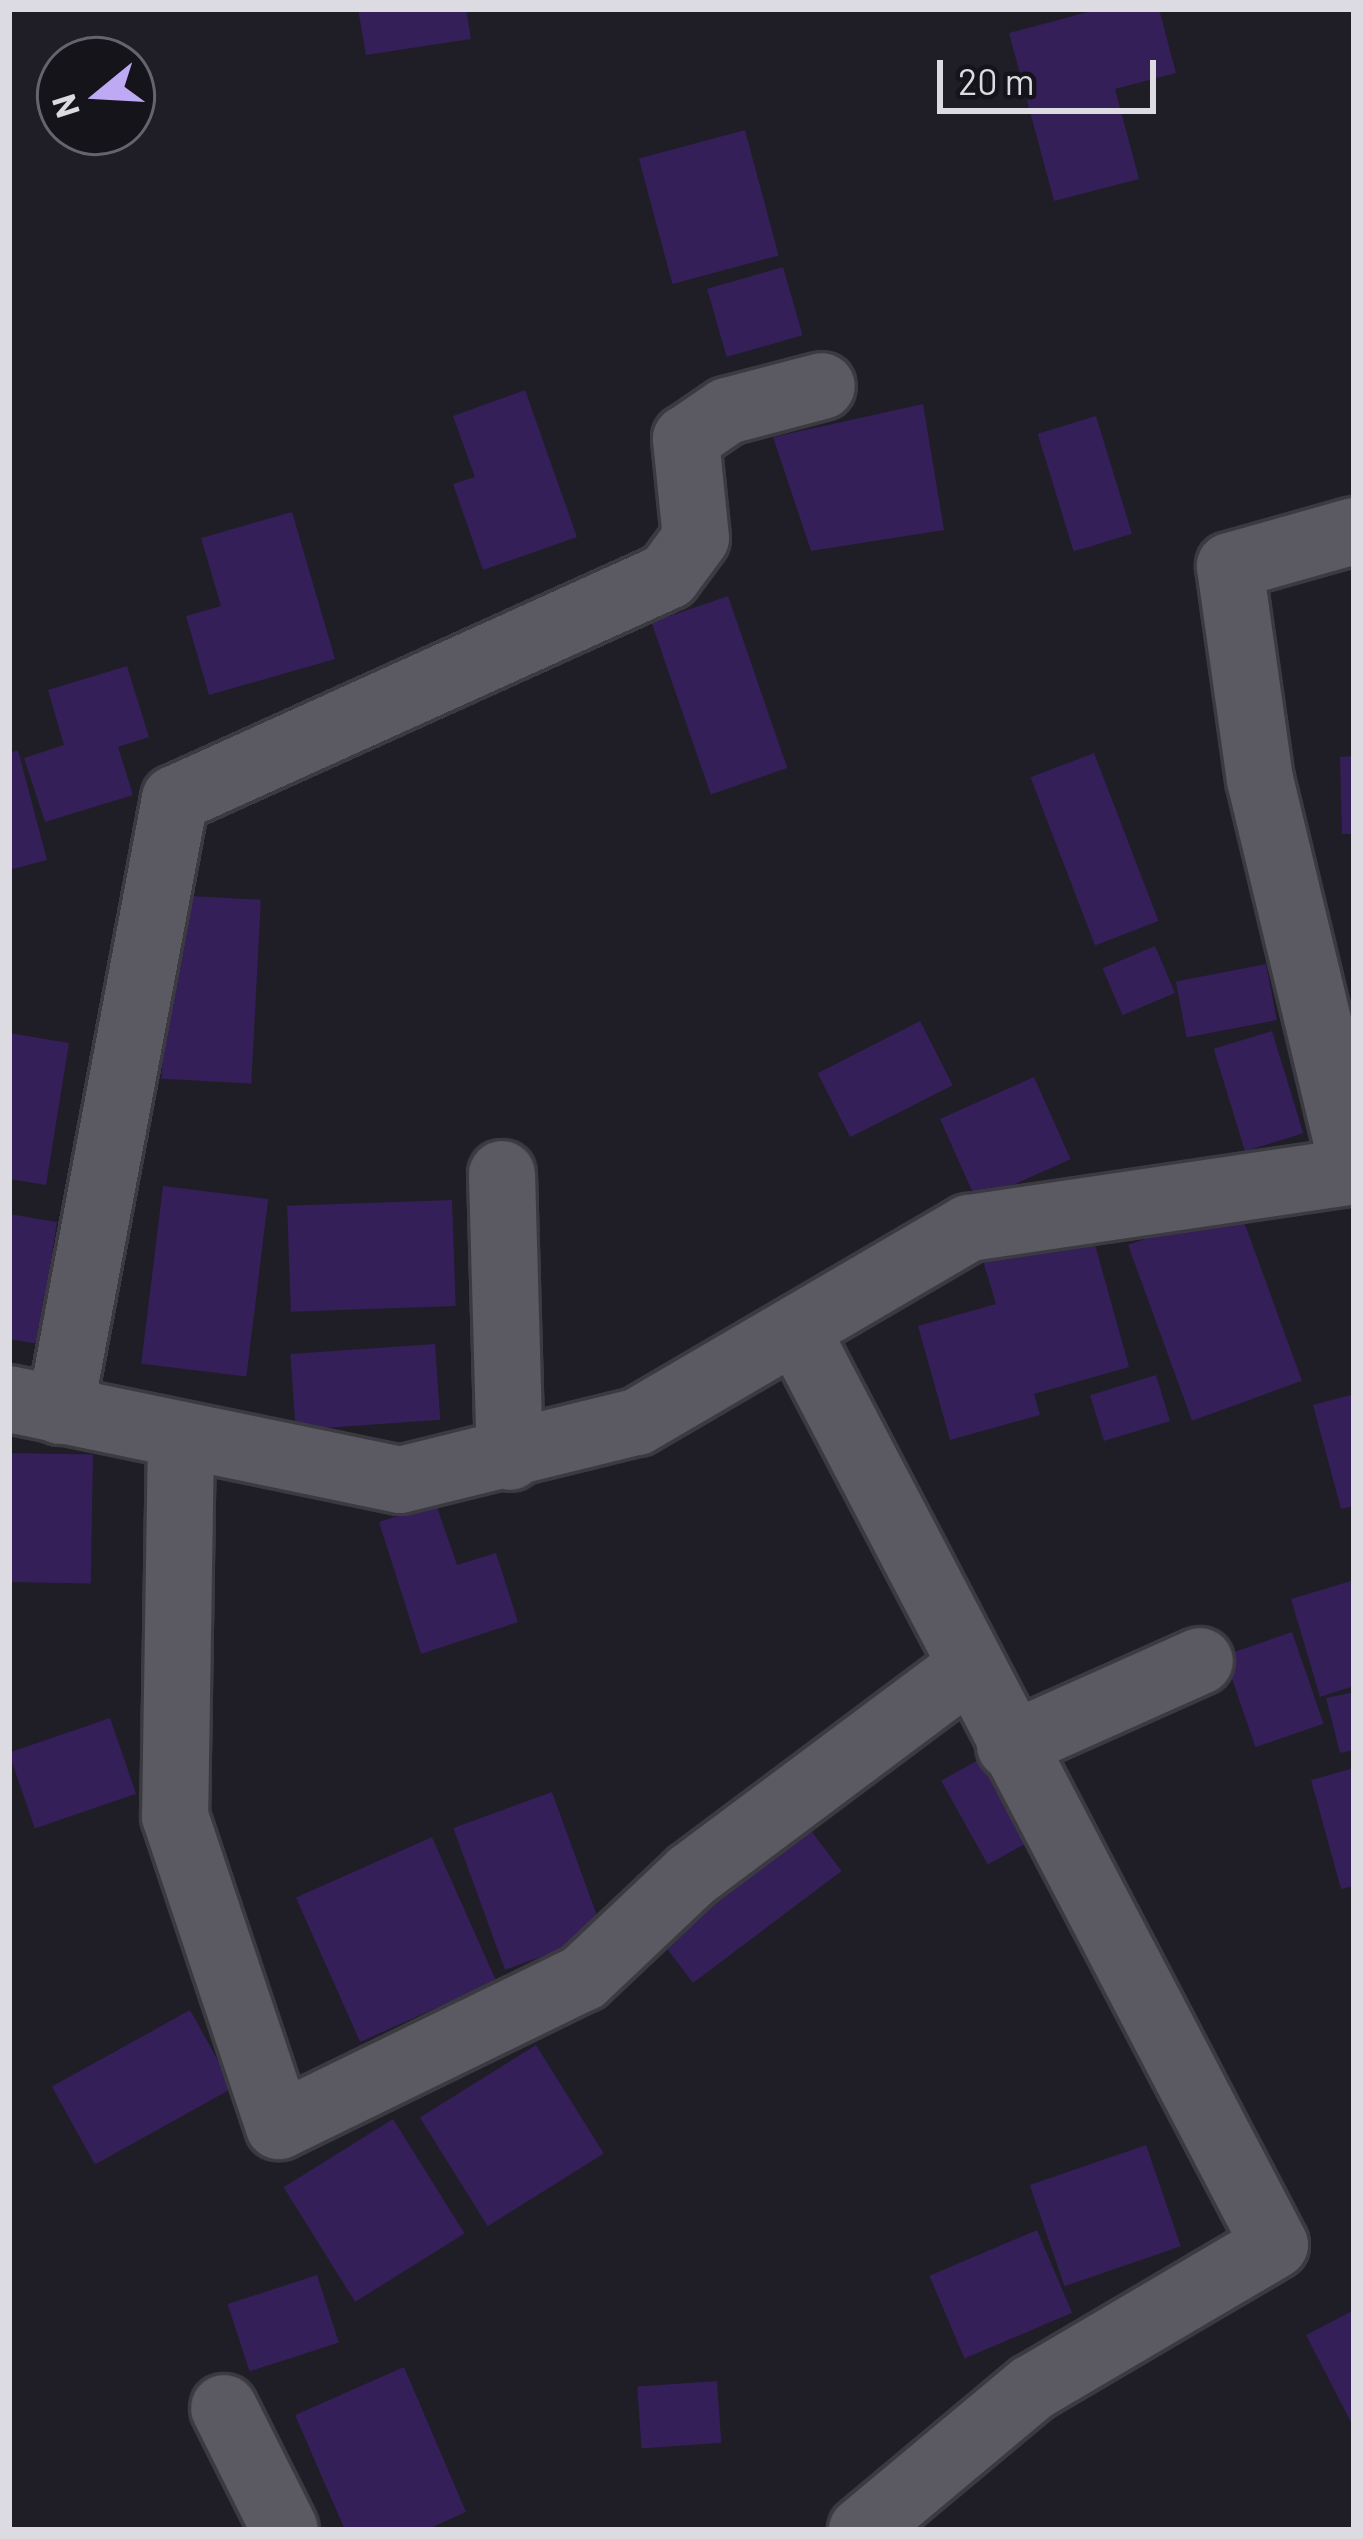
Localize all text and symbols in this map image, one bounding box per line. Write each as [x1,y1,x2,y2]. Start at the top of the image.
north arrow [36,36,156,156]
scale bar [943,36,1162,110]
text: 20 m [958,59,1035,102]
text: N [42,90,87,123]

